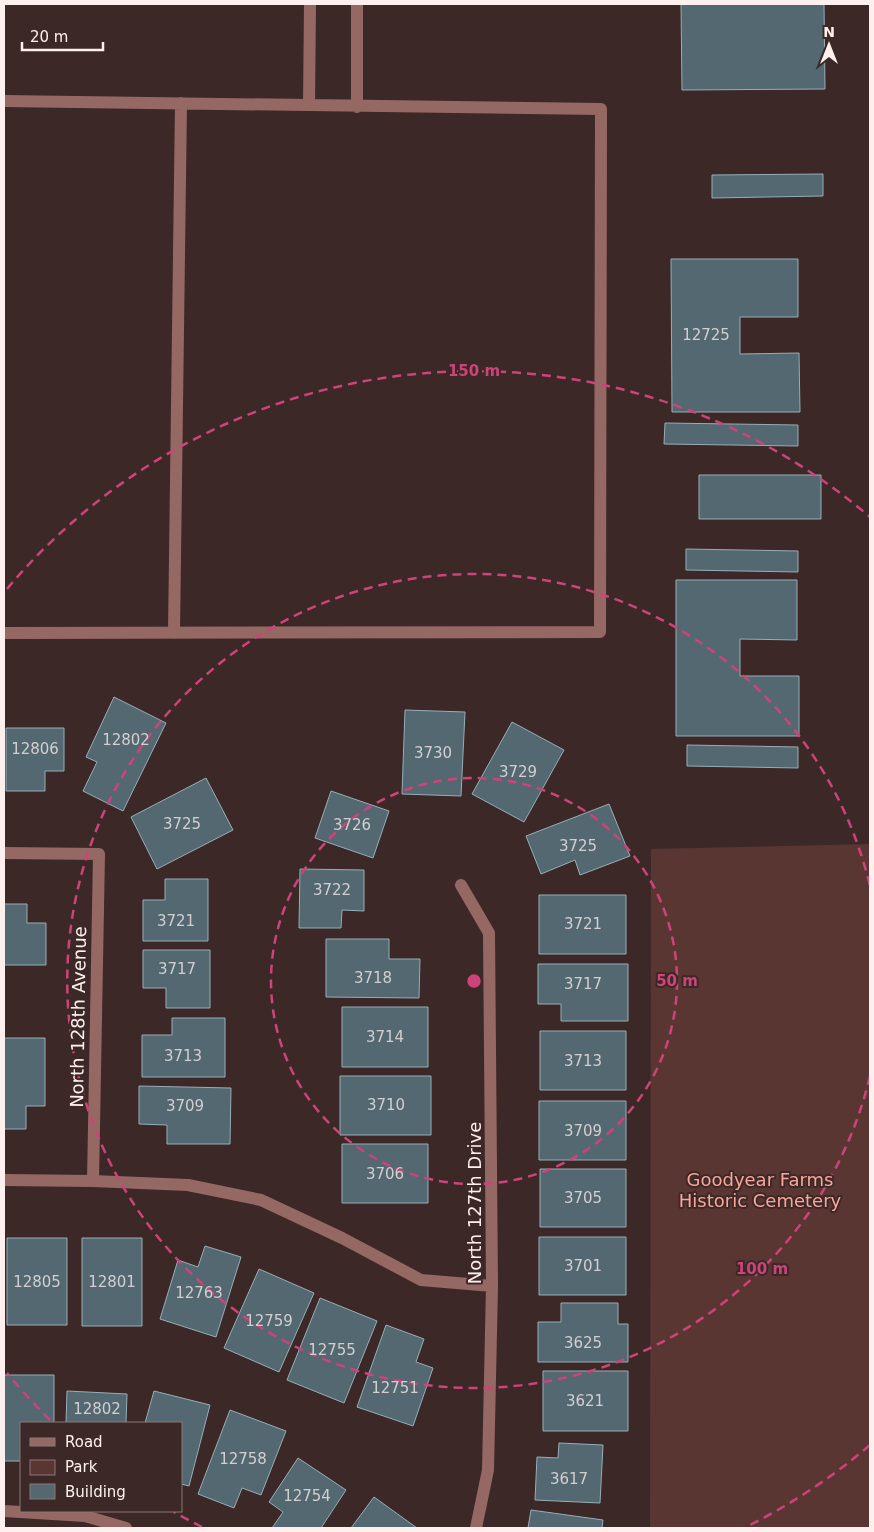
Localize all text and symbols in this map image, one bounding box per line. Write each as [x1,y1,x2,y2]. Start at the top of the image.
scale bar [22,20,104,52]
north arrow [804,20,854,70]
text: N [823,24,835,40]
text: 20 m [30,28,68,46]
house number: 12725 [682,326,730,344]
text: 150 m [448,362,500,380]
house number: 12802 [102,731,150,749]
house number: 12806 [11,740,59,758]
house number: 3730 [414,744,452,762]
house number: 3729 [499,763,537,781]
house number: 3725 [163,815,201,833]
house number: 3726 [333,816,371,834]
house number: 3725 [559,837,597,855]
house number: 3722 [313,881,351,899]
house number: 3721 [157,912,195,930]
house number: 3721 [564,915,602,933]
street label: North 128th Avenue [66,926,90,1108]
house number: 3717 [158,960,196,978]
house number: 3718 [354,969,392,987]
centre of rings [465,972,483,990]
text: 50 m [656,972,698,990]
house number: 3717 [564,975,602,993]
house number: 3714 [366,1028,404,1046]
house number: 3713 [164,1047,202,1065]
house number: 3713 [564,1052,602,1070]
house number: 3710 [367,1096,405,1114]
house number: 3709 [166,1097,204,1115]
street label: North 127th Drive [464,1122,485,1284]
house number: 3709 [564,1122,602,1140]
house number: 3706 [366,1165,404,1183]
park label: Goodyear Farms Historic Cemetery [679,1169,842,1211]
house number: 3705 [564,1189,602,1207]
house number: 3701 [564,1257,602,1275]
text: 100 m [736,1260,788,1278]
house number: 12805 [13,1273,61,1291]
house number: 12801 [88,1273,136,1291]
house number: 12763 [175,1284,223,1302]
house number: 12759 [245,1312,293,1330]
house number: 3625 [564,1334,602,1352]
house number: 12755 [308,1341,356,1359]
house number: 12751 [371,1379,419,1397]
house number: 3621 [566,1392,604,1410]
house number: 12802 [73,1400,121,1418]
legend [20,1422,182,1512]
text: Road [65,1433,103,1451]
house number: 12758 [219,1450,267,1468]
text: Park [65,1458,98,1476]
house number: 3617 [550,1470,588,1488]
text: Building [65,1483,126,1501]
house number: 12754 [283,1487,331,1505]

